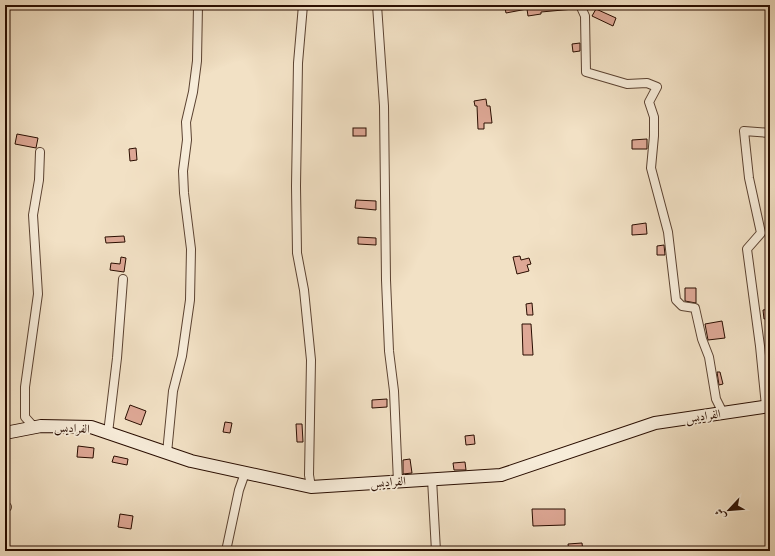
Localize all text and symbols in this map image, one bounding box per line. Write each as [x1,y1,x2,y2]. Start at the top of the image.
street label: الفراديس [684,407,722,427]
street label: الفراديس [54,420,90,438]
street label: الفراديس [370,474,407,492]
north arrow [709,490,749,530]
text: ش [712,506,729,522]

